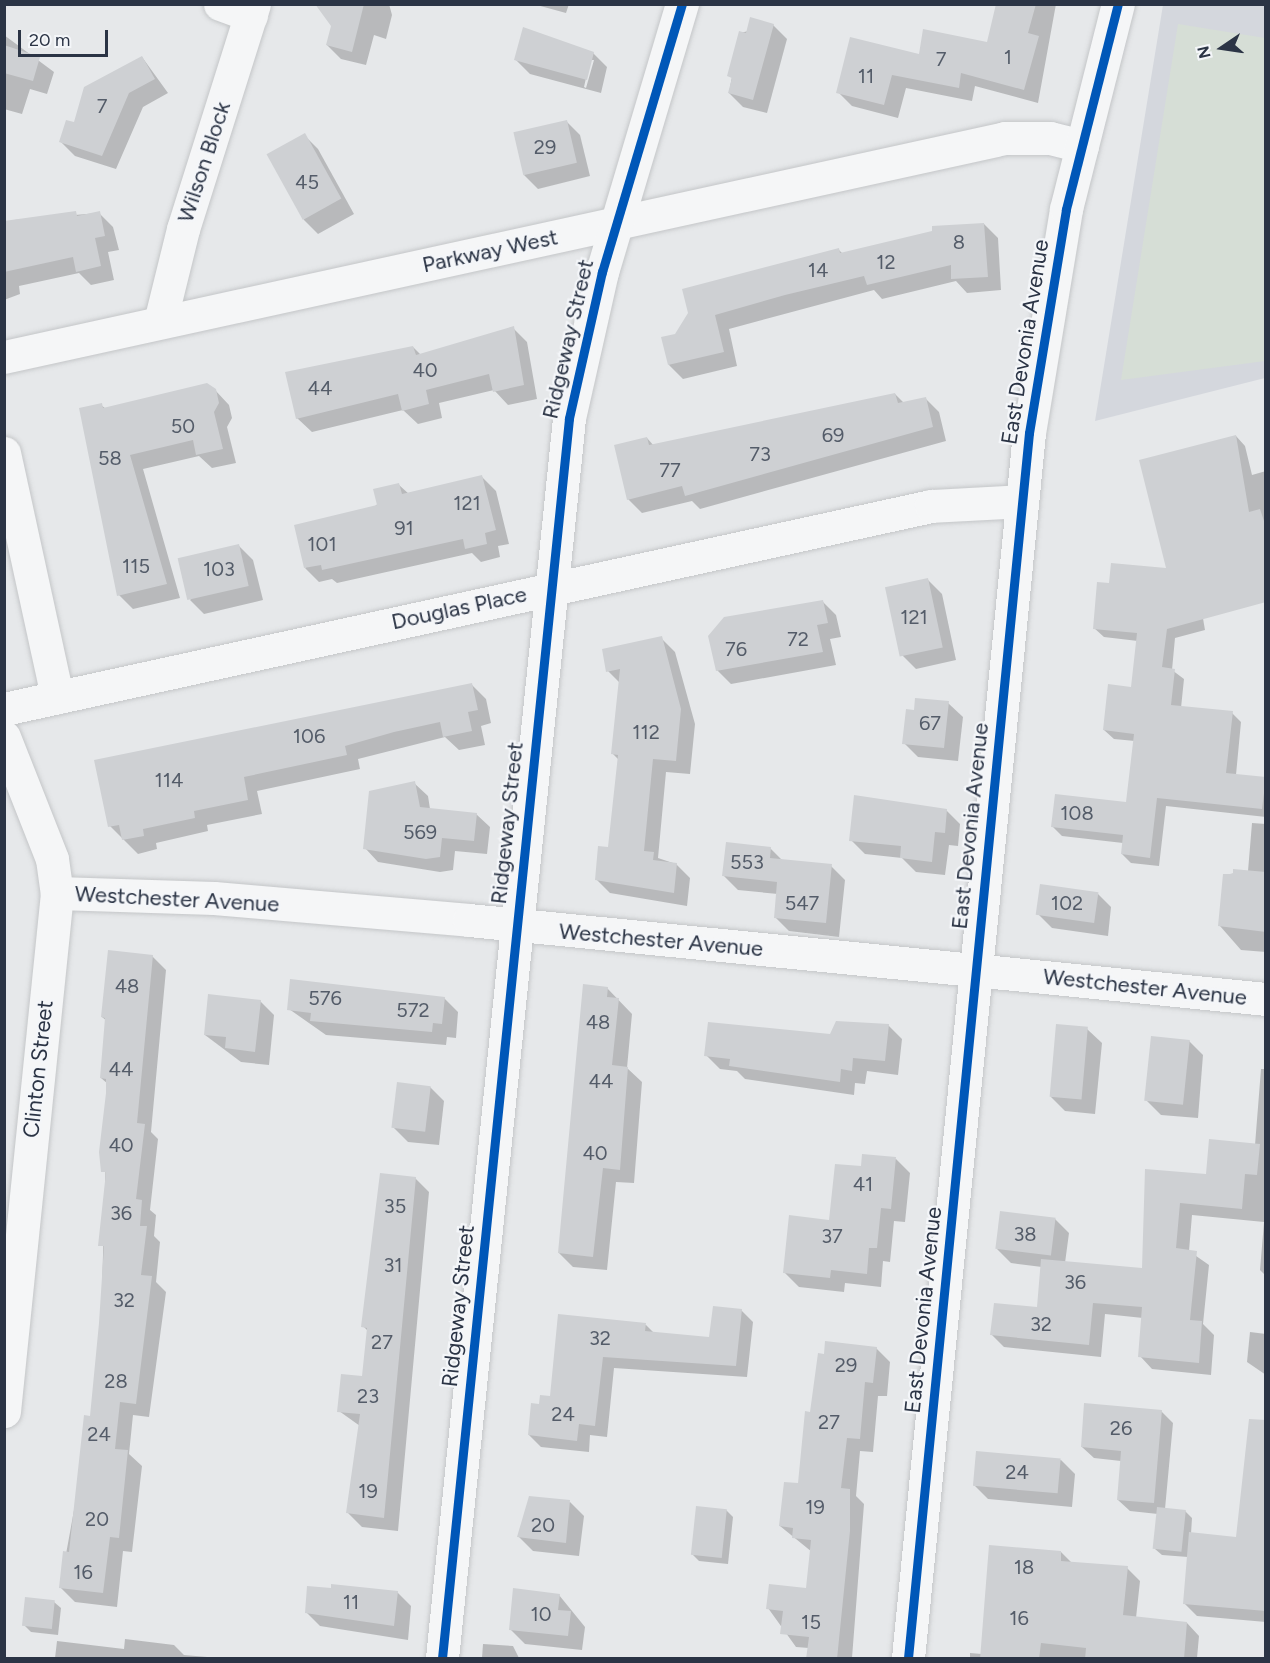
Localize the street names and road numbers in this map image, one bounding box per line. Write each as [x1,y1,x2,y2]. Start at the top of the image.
street label: Wilson Block [172,98,236,226]
street label: Parkway West [420,224,560,278]
street label: East Devonia Avenue [996,237,1054,447]
street label: Ridgeway Street [537,257,599,421]
street label: Douglas Place [389,581,529,635]
street label: East Devonia Avenue [946,721,994,931]
street label: Ridgeway Street [485,741,529,905]
street label: Westchester Avenue [74,880,280,918]
street label: Westchester Avenue [558,918,764,962]
street label: Westchester Avenue [1042,963,1248,1011]
street label: Clinton Street [18,999,58,1139]
street label: East Devonia Avenue [899,1205,947,1415]
street label: Ridgeway Street [436,1224,480,1388]

